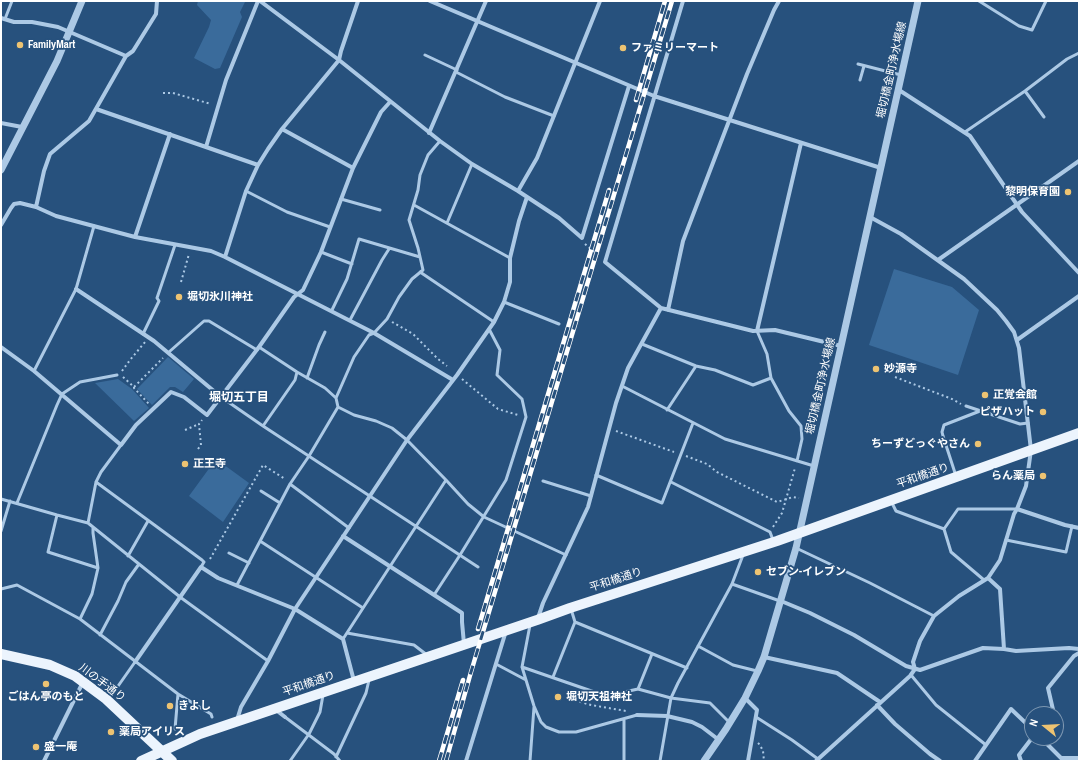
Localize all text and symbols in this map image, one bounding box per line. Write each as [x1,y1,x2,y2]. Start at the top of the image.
street label: 堀切橋金町浄水場線 [874,20,910,120]
place label: FamilyMart [28,38,75,52]
marker: FamilyMart [15,40,25,50]
place label: ファミリーマート [631,41,719,55]
marker: ファミリーマート [618,43,628,53]
place label: 黎明保育園 [1005,185,1060,199]
marker: 黎明保育園 [1063,187,1073,197]
place label: 堀切氷川神社 [187,290,253,304]
marker: 堀切氷川神社 [174,292,184,302]
street label: 堀切橋金町浄水場線 [803,336,839,436]
place label: 妙源寺 [884,362,917,376]
marker: 妙源寺 [871,364,881,374]
place label: 正覚会館 [993,388,1037,402]
marker: 正覚会館 [980,390,990,400]
district label: 堀切五丁目 [209,391,269,405]
place label: ピザハット [980,405,1035,419]
marker: ピザハット [1038,407,1048,417]
place label: ちーずどっぐやさん [871,437,970,451]
marker: ちーずどっぐやさん [973,439,983,449]
place label: 正王寺 [193,457,226,471]
marker: 正王寺 [180,459,190,469]
street label: 平和橋通り [895,461,951,491]
place label: らん薬局 [991,469,1035,483]
marker: らん薬局 [1038,471,1048,481]
street label: 平和橋通り [588,565,644,595]
place label: セブン-イレブン [766,565,846,579]
marker: セブン-イレブン [753,567,763,577]
street label: 川の手通り [76,661,128,705]
street label: 平和橋通り [281,669,337,699]
marker: ごはん亭のもと [41,679,51,689]
place label: ごはん亭のもと [8,690,84,704]
place label: 堀切天祖神社 [566,690,632,704]
marker: 堀切天祖神社 [553,692,563,702]
place label: きよし [178,699,211,713]
marker: きよし [165,701,175,711]
north arrow [1024,706,1064,746]
text: N [1026,717,1041,728]
place label: 薬局アイリス [119,725,185,739]
marker: 薬局アイリス [106,727,116,737]
place label: 盛一庵 [44,740,77,754]
marker: 盛一庵 [31,742,41,752]

